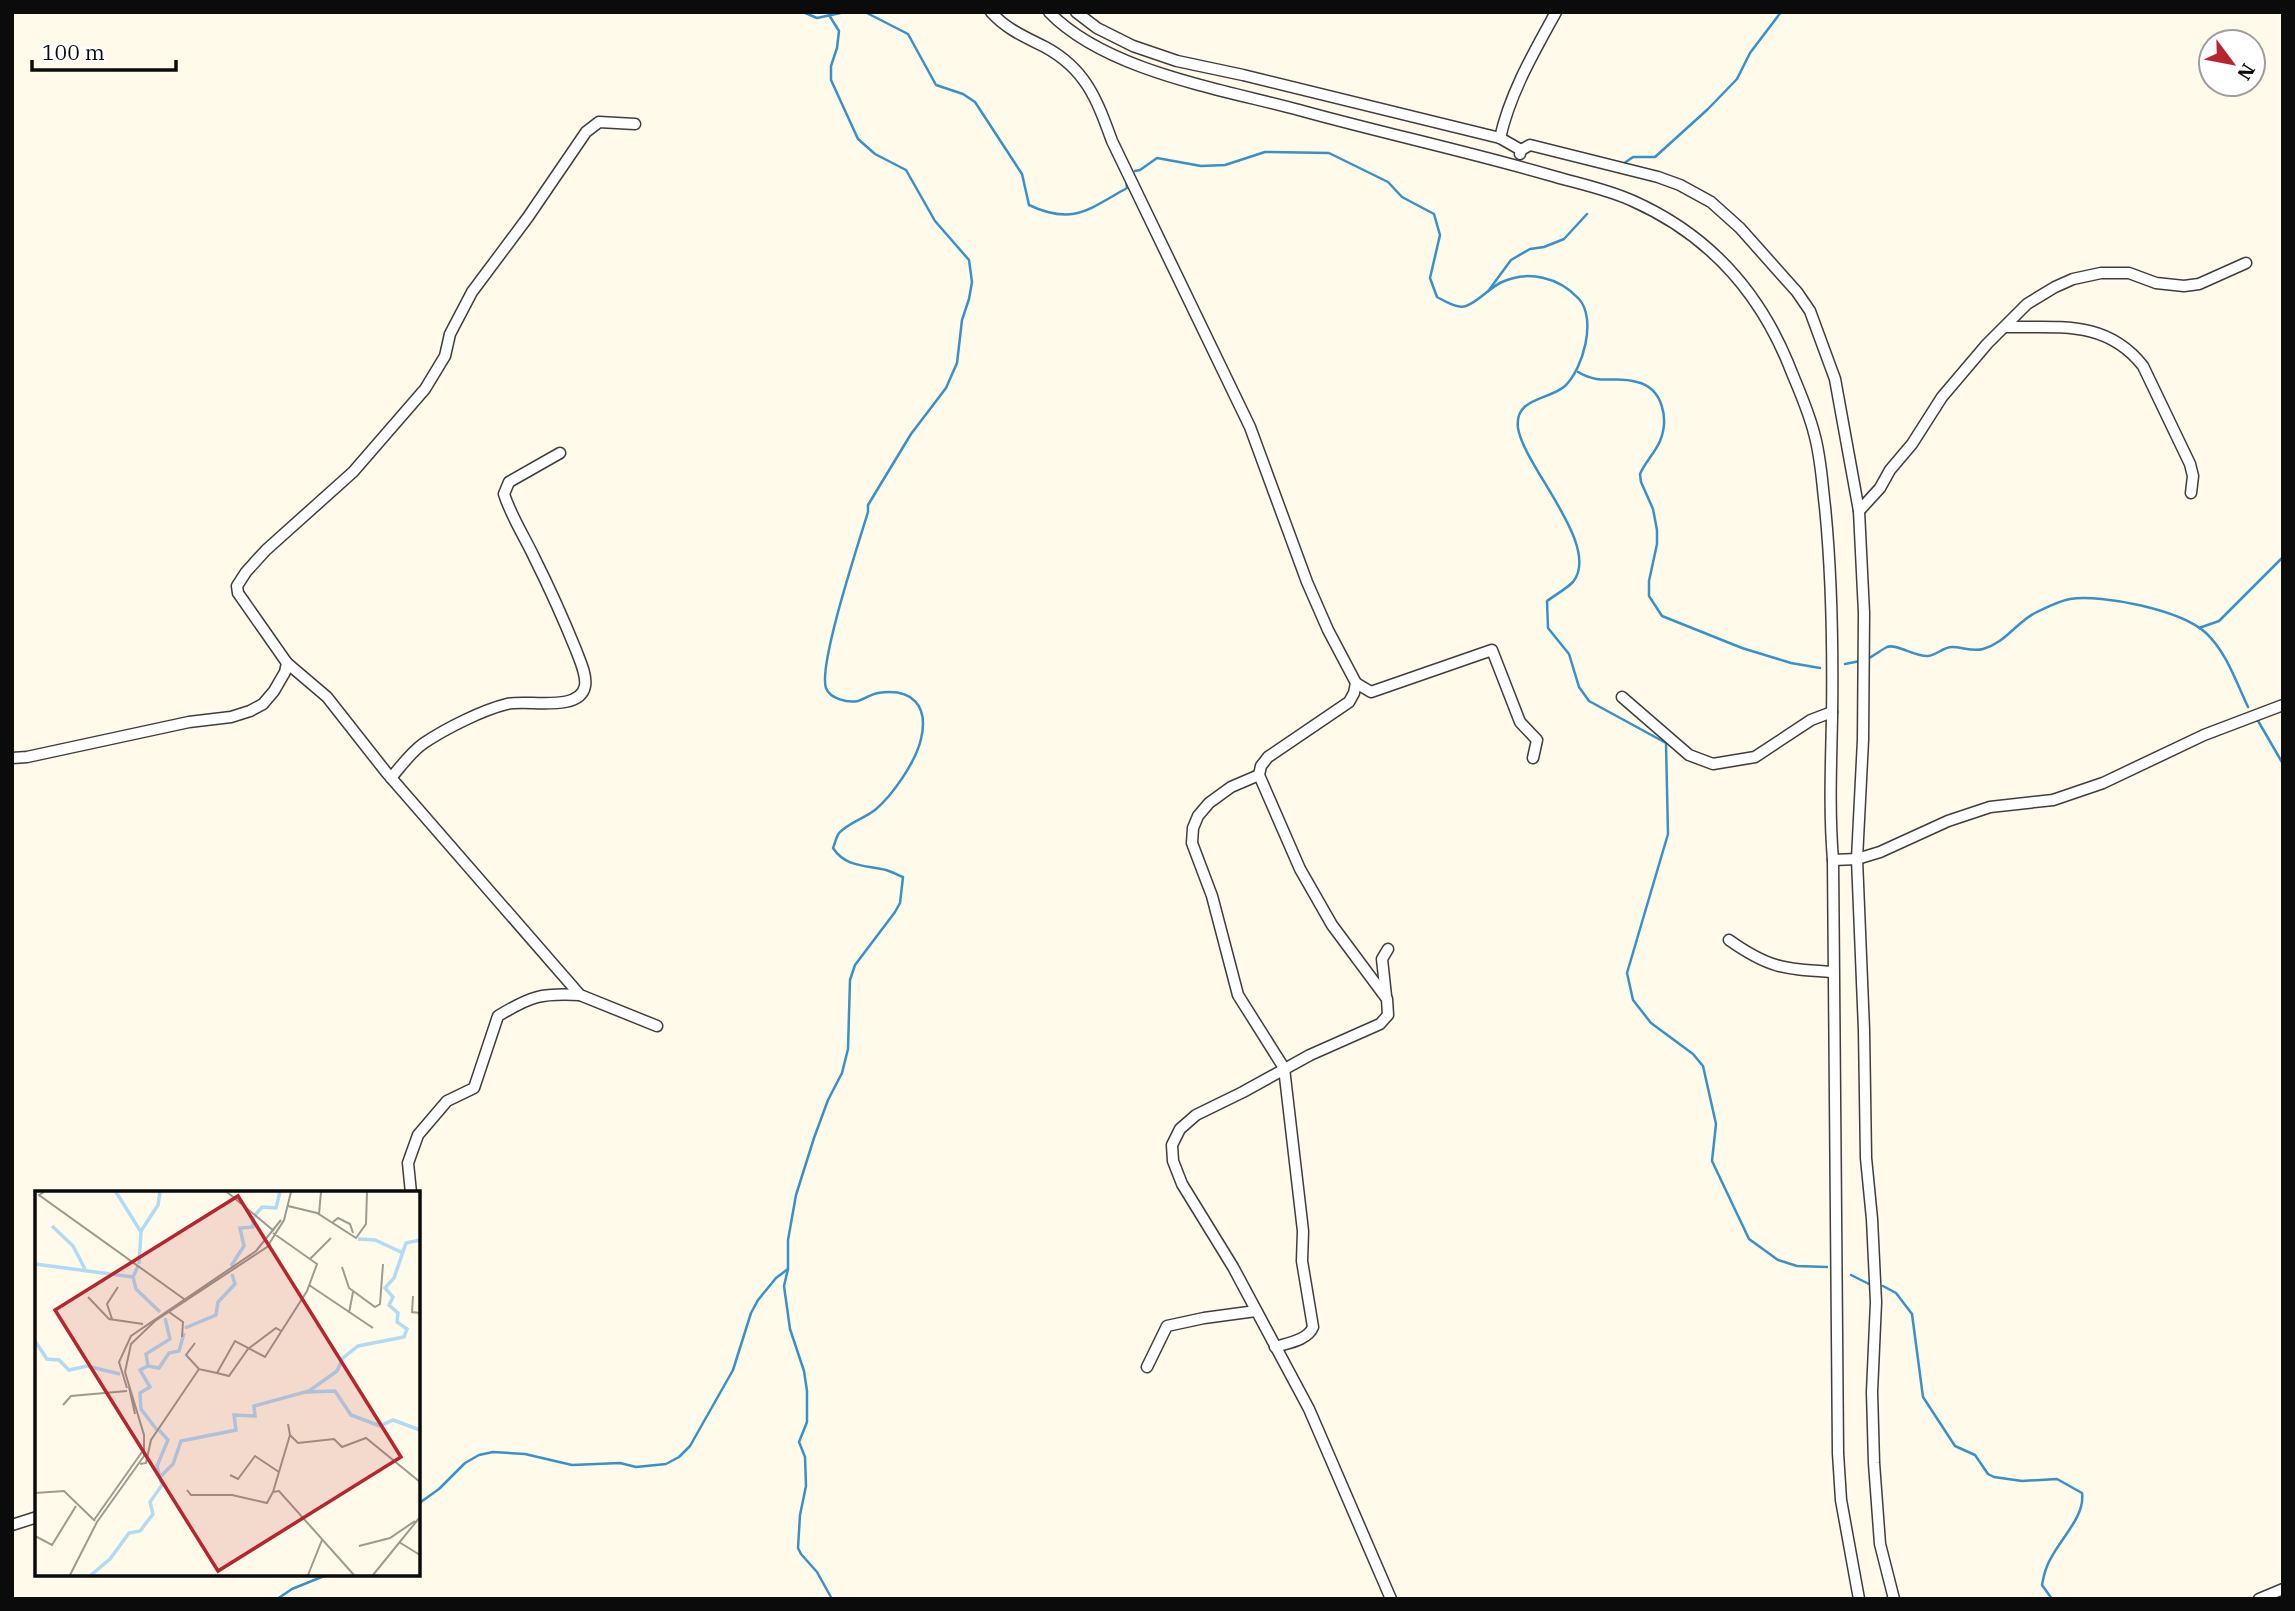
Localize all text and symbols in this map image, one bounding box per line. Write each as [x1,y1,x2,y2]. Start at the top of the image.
scale bar [32,28,175,72]
north arrow [2197,28,2267,98]
text: 100 m [42,38,105,66]
text: N [2232,59,2261,85]
inset map [35,1191,420,1576]

